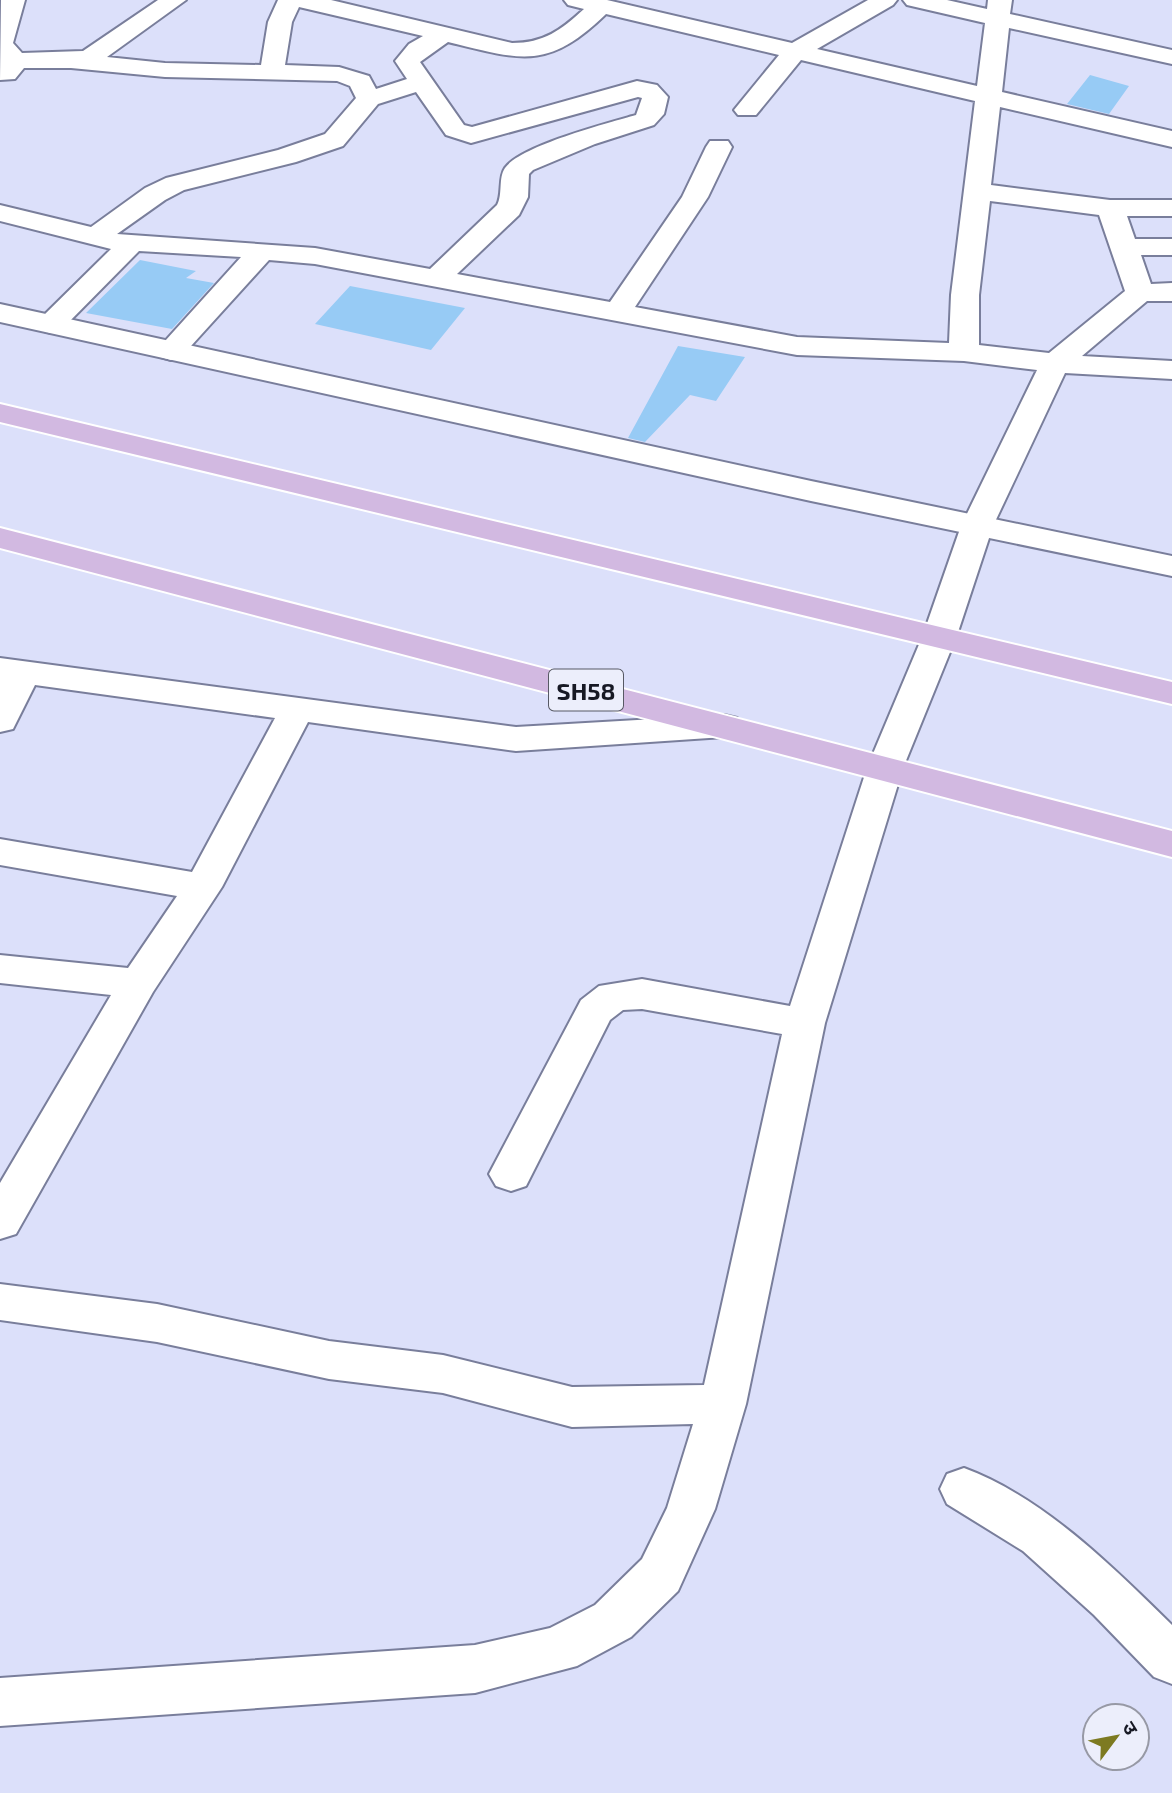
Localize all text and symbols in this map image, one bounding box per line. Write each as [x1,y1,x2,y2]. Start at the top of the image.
road number: SH58 [549,670,623,710]
north arrow [1081,1702,1151,1772]
text: उ [1118,1717,1144,1739]

